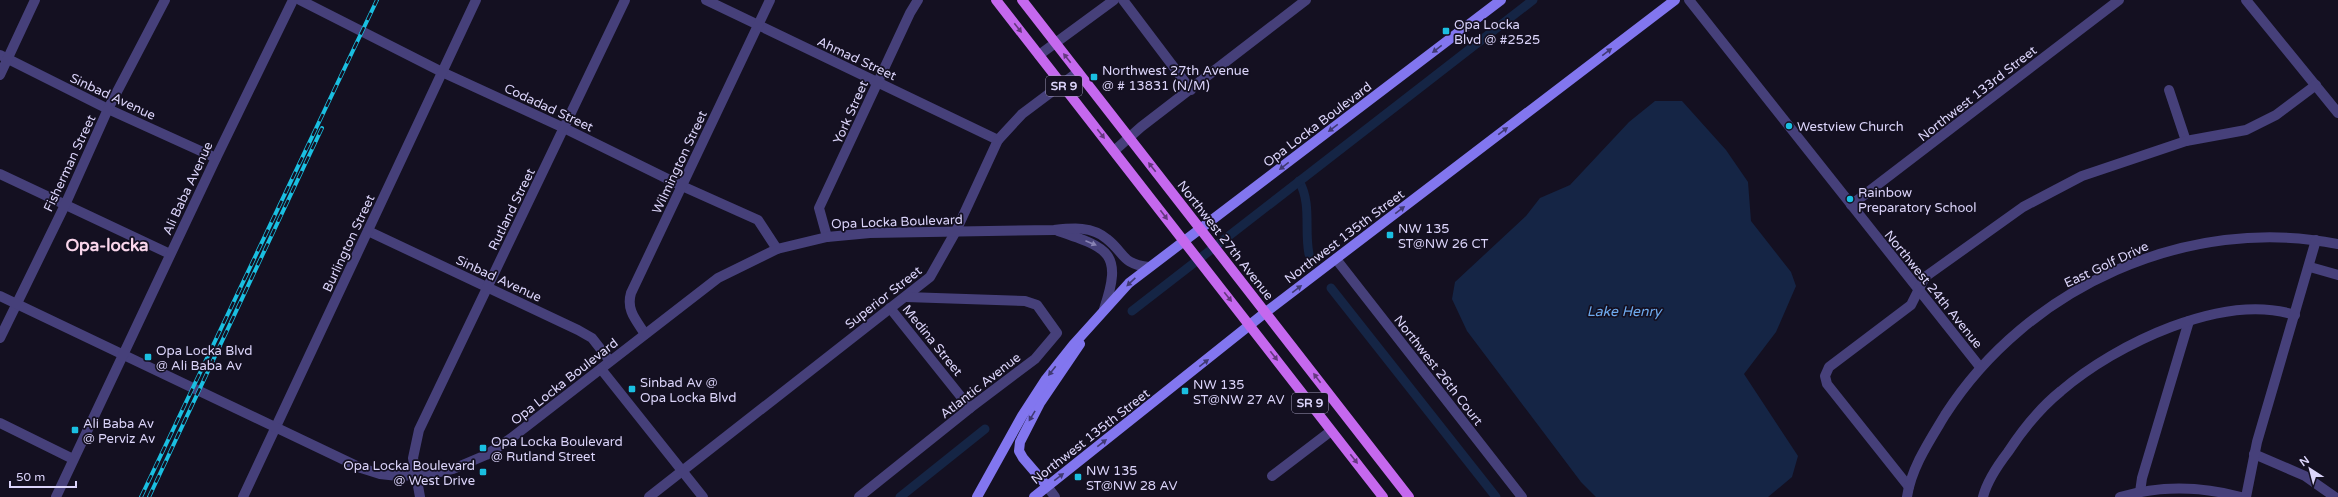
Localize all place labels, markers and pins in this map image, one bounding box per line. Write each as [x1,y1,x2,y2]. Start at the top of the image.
place label: Opa Locka Blvd @ #2525 [1454,17,1540,48]
marker: Opa Locka Blvd @ #2525 [1441,26,1451,36]
place label: Northwest 27th Avenue @ # 13831 (N/M) [1102,63,1249,94]
marker: Northwest 27th Avenue @ # 13831 (N/M) [1089,72,1099,82]
place label: Westview Church [1797,119,1904,135]
marker: Westview Church [1784,121,1794,131]
place label: Rainbow Preparatory School [1858,185,1976,216]
marker: Rainbow Preparatory School [1845,194,1855,204]
place label: NW 135 ST@NW 26 CT [1398,221,1488,252]
marker: NW 135 ST@NW 26 CT [1385,230,1395,240]
place label: Opa Locka Blvd @ Ali Baba Av [156,343,252,374]
marker: Opa Locka Blvd @ Ali Baba Av [143,352,153,362]
place label: Sinbad Av @ Opa Locka Blvd [640,375,736,406]
place label: NW 135 ST@NW 27 AV [1193,377,1285,408]
marker: Sinbad Av @ Opa Locka Blvd [627,384,637,394]
marker: NW 135 ST@NW 27 AV [1180,386,1190,396]
place label: Ali Baba Av @ Perviz Av [83,416,155,447]
marker: Ali Baba Av @ Perviz Av [70,425,80,435]
place label: Opa Locka Boulevard @ Rutland Street [491,434,623,465]
marker: Opa Locka Boulevard @ Rutland Street [478,443,488,453]
place label: Opa Locka Boulevard @ West Drive [343,458,475,489]
place label: NW 135 ST@NW 28 AV [1086,463,1178,494]
marker: Opa Locka Boulevard @ West Drive [478,467,488,477]
marker: NW 135 ST@NW 28 AV [1073,472,1083,482]

